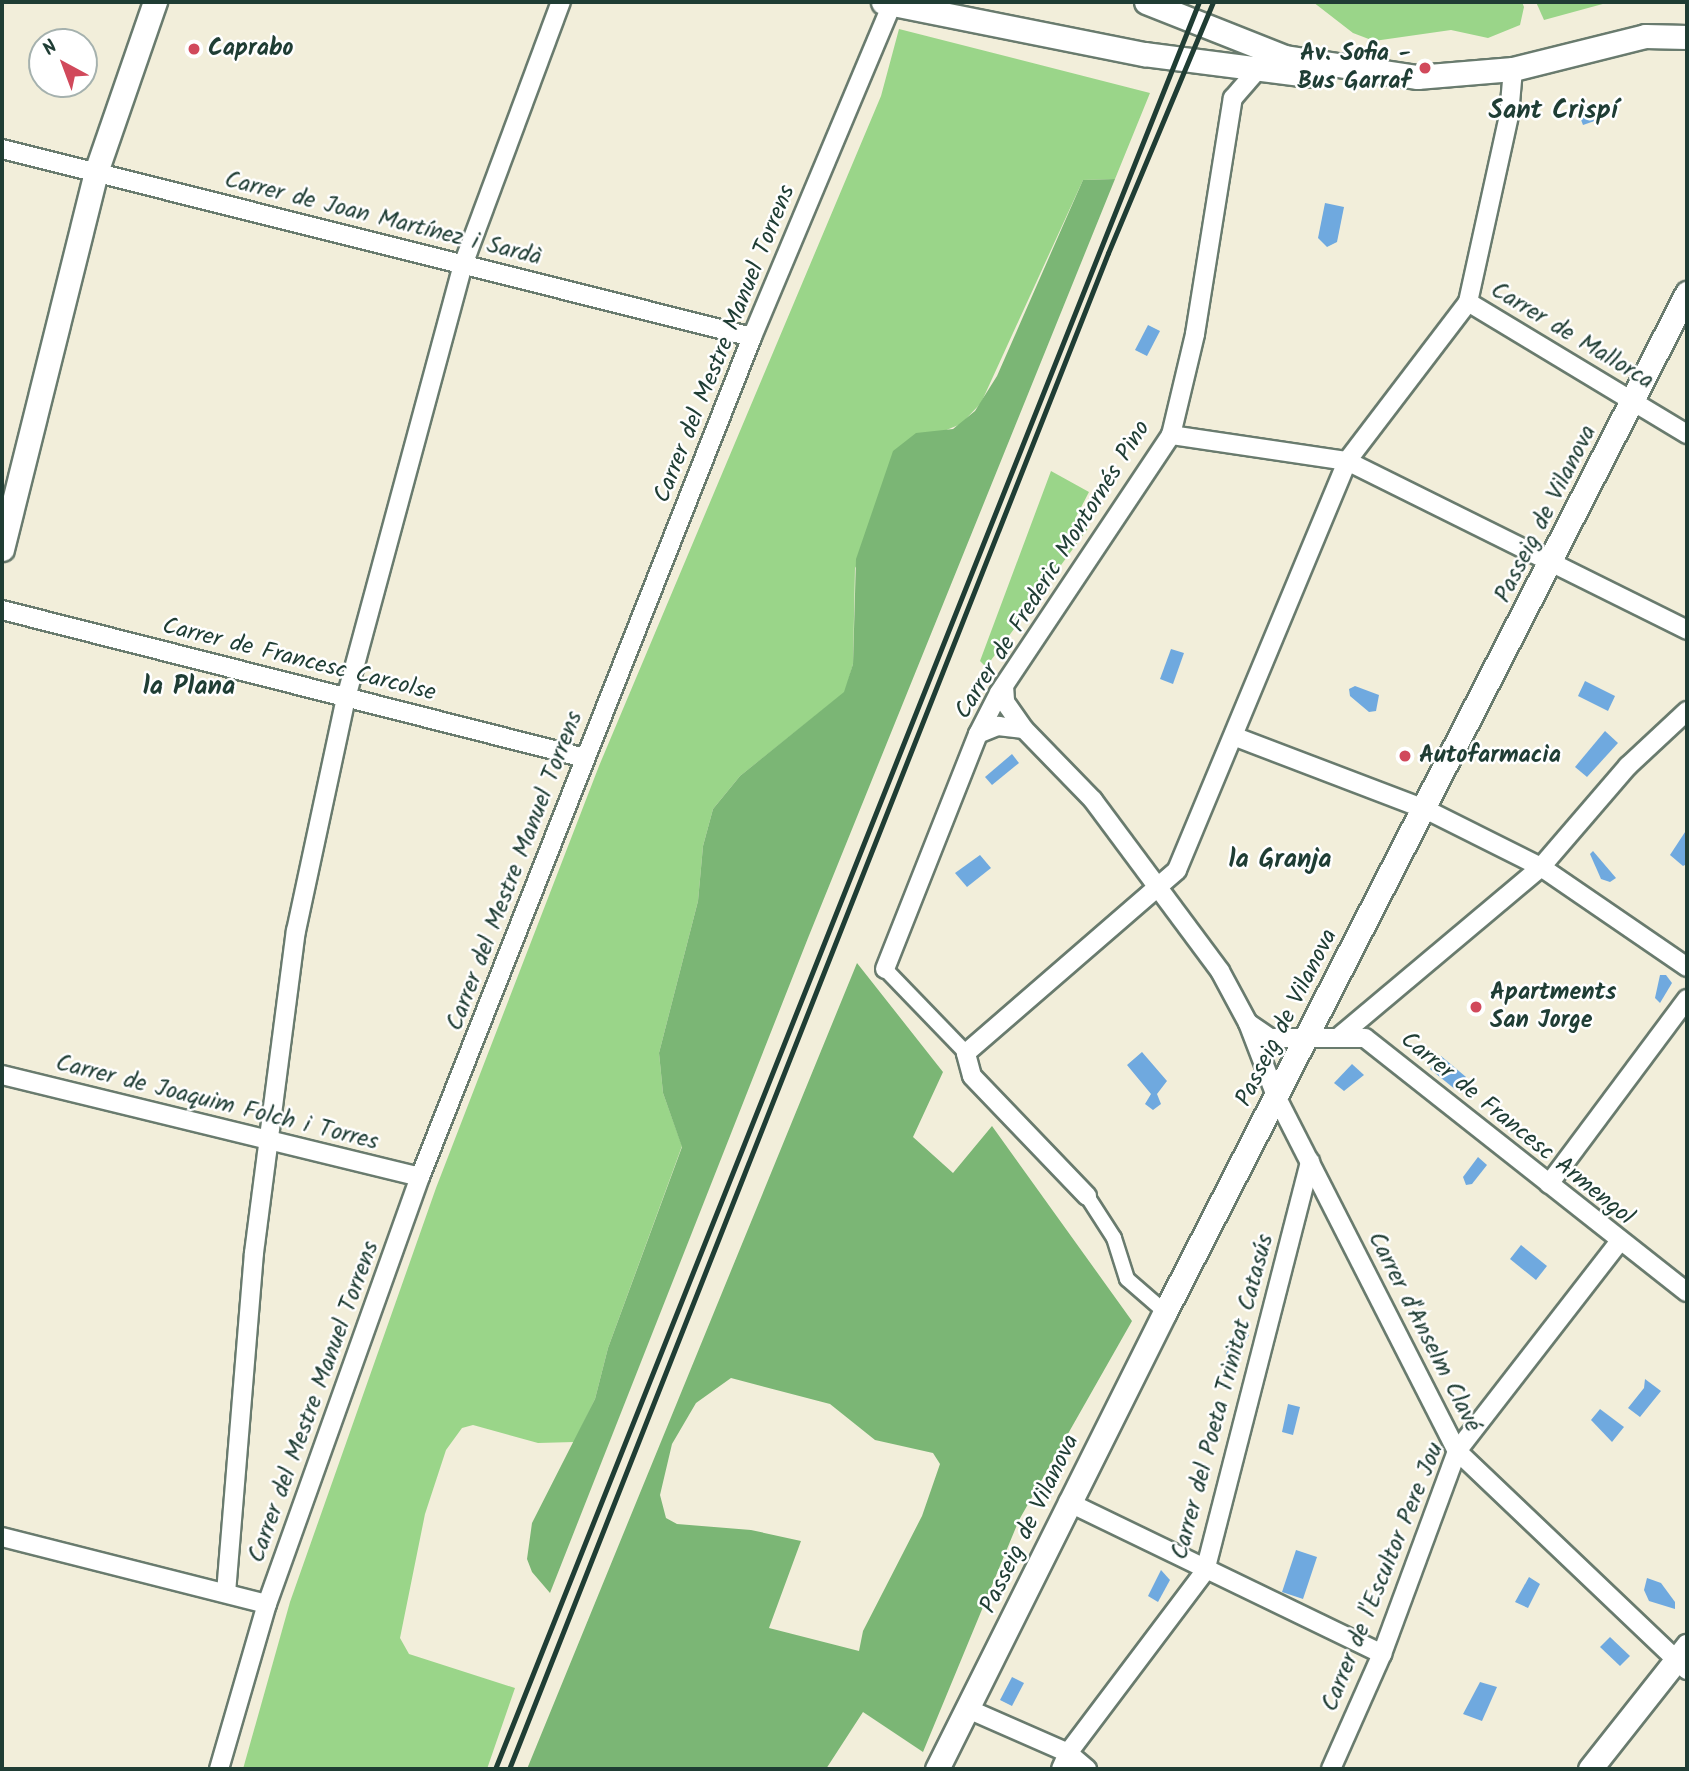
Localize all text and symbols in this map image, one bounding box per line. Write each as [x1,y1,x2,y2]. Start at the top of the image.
north arrow [28,28,98,98]
text: N [36,33,65,64]
place label: Caprabo [208,35,293,63]
place label: Av. Sofia - Bus Garraf [1297,40,1411,96]
marker: Caprabo [186,41,202,57]
marker: Av. Sofia - Bus Garraf [1417,60,1433,76]
district label: Sant Crispí [1489,96,1617,128]
street label: Carrer de Joan Martínez i Sardà [222,166,544,272]
street label: Carrer del Mestre Manuel Torrens [648,181,802,507]
street label: Carrer de Mallorca [1485,276,1659,396]
street label: Carrer de Frederic Montornés Pino [949,415,1157,725]
street label: Passeig de Vilanova [1489,420,1603,608]
street label: Carrer de Francesc Carcolse [159,612,439,708]
district label: la Plana [143,672,235,704]
street label: Carrer del Mestre Manuel Torrens [441,707,589,1035]
place label: Autofarmacia [1419,742,1561,770]
marker: Autofarmacia [1397,748,1413,764]
district label: la Granja [1229,845,1331,877]
street label: Passeig de Vilanova [1230,924,1344,1112]
place label: Apartments San Jorge [1490,979,1616,1035]
marker: Apartments San Jorge [1468,999,1484,1015]
street label: Carrer de Francesc Armengol [1394,1026,1640,1232]
street label: Carrer de Joaquim Folch i Torres [53,1049,381,1157]
street label: Carrer d'Anselm Clavé [1361,1227,1487,1437]
street label: Carrer del Poeta Trinitat Catasús [1166,1231,1280,1563]
street label: Carrer del Mestre Manuel Torrens [242,1237,386,1567]
street label: Passeig de Vilanova [974,1430,1086,1618]
street label: Carrer de l'Escultor Pere Jou [1316,1438,1450,1716]

